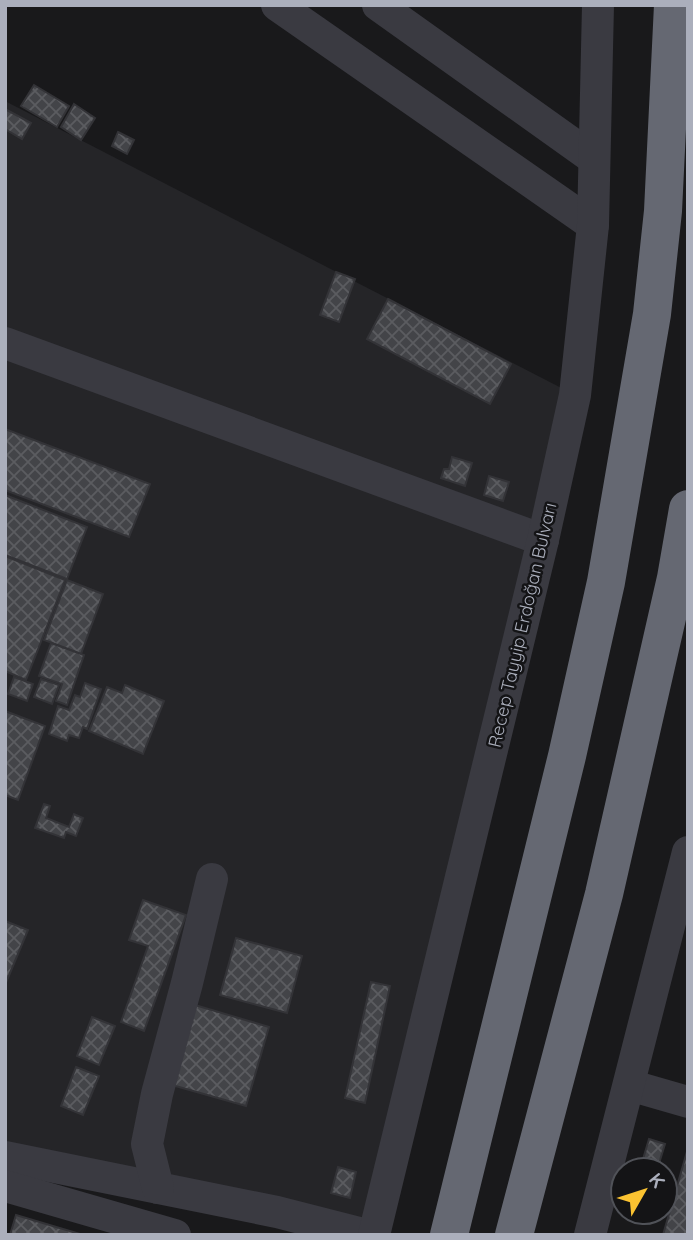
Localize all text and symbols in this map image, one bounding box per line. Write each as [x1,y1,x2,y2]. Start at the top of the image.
street label: Recep Tayyip Erdoğan Bulvarı [483,500,561,750]
north arrow [609,1156,679,1226]
text: K [644,1168,670,1193]

